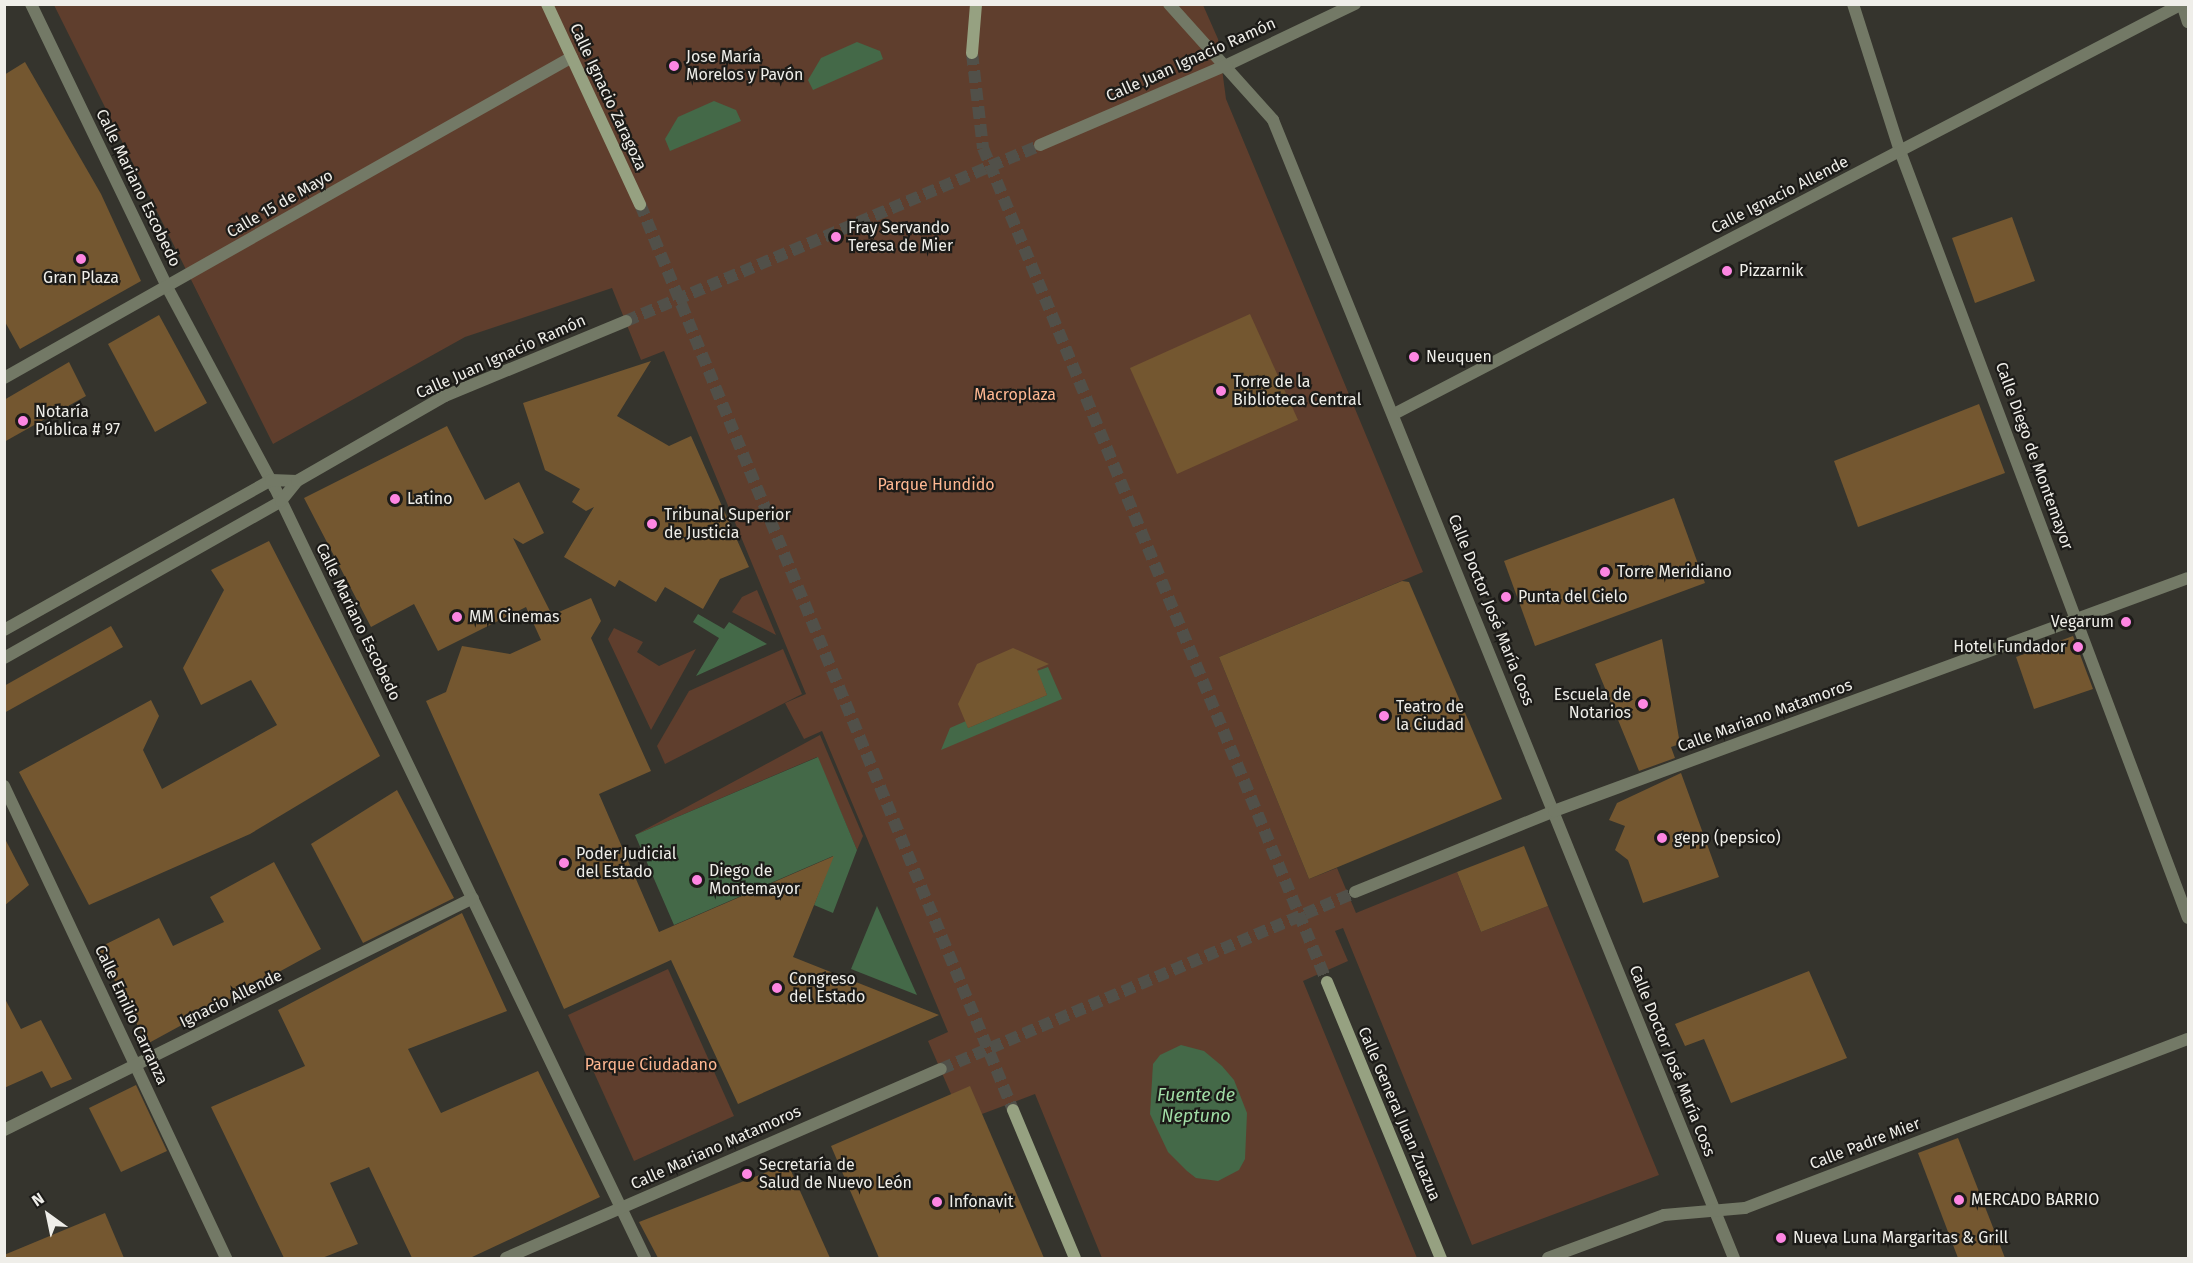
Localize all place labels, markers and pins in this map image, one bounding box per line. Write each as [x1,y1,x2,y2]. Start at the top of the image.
place label: Jose María Morelos y Pavón [686,47,803,85]
marker: Jose María Morelos y Pavón [667,59,681,73]
place label: Fray Servando Teresa de Mier [848,218,953,256]
marker: Fray Servando Teresa de Mier [829,230,843,244]
marker: Gran Plaza [74,252,88,266]
place label: Pizzarnik [1739,261,1804,281]
marker: Pizzarnik [1720,264,1734,278]
place label: Gran Plaza [43,268,119,288]
place label: Neuquen [1426,347,1492,367]
marker: Neuquen [1407,350,1421,364]
place label: Torre de la Biblioteca Central [1233,372,1361,410]
marker: Torre de la Biblioteca Central [1214,384,1228,398]
place label: Notaría Pública # 97 [35,402,120,440]
marker: Notaría Pública # 97 [16,414,30,428]
place label: Latino [407,489,453,509]
marker: Latino [388,492,402,506]
place label: Tribunal Superior de Justicia [664,505,791,543]
marker: Tribunal Superior de Justicia [645,517,659,531]
place label: Torre Meridiano [1617,562,1732,582]
marker: Torre Meridiano [1598,565,1612,579]
place label: Punta del Cielo [1518,587,1628,607]
marker: Punta del Cielo [1499,590,1513,604]
place label: MM Cinemas [469,607,559,627]
marker: MM Cinemas [450,610,464,624]
place label: Vegarum [2051,612,2114,632]
marker: Vegarum [2119,615,2133,629]
place label: Hotel Fundador [1953,637,2066,657]
marker: Hotel Fundador [2071,640,2085,654]
place label: Escuela de Notarios [1554,685,1631,723]
place label: Teatro de la Ciudad [1396,697,1464,735]
marker: Escuela de Notarios [1636,697,1650,711]
marker: Teatro de la Ciudad [1377,709,1391,723]
place label: gepp (pepsico) [1674,828,1781,848]
marker: gepp (pepsico) [1655,831,1669,845]
place label: Poder Judicial del Estado [576,844,677,882]
marker: Poder Judicial del Estado [557,856,571,870]
place label: Diego de Montemayor [709,861,800,899]
marker: Diego de Montemayor [690,873,704,887]
place label: Congreso del Estado [789,969,865,1007]
marker: Congreso del Estado [770,981,784,995]
place label: Secretaría de Salud de Nuevo León [759,1155,912,1193]
marker: Secretaría de Salud de Nuevo León [740,1167,754,1181]
place label: MERCADO BARRIO [1971,1190,2099,1210]
place label: Infonavit [949,1192,1014,1212]
marker: MERCADO BARRIO [1952,1193,1966,1207]
marker: Infonavit [930,1195,944,1209]
place label: Nueva Luna Margaritas & Grill [1793,1228,2008,1248]
marker: Nueva Luna Margaritas & Grill [1774,1231,1788,1245]

